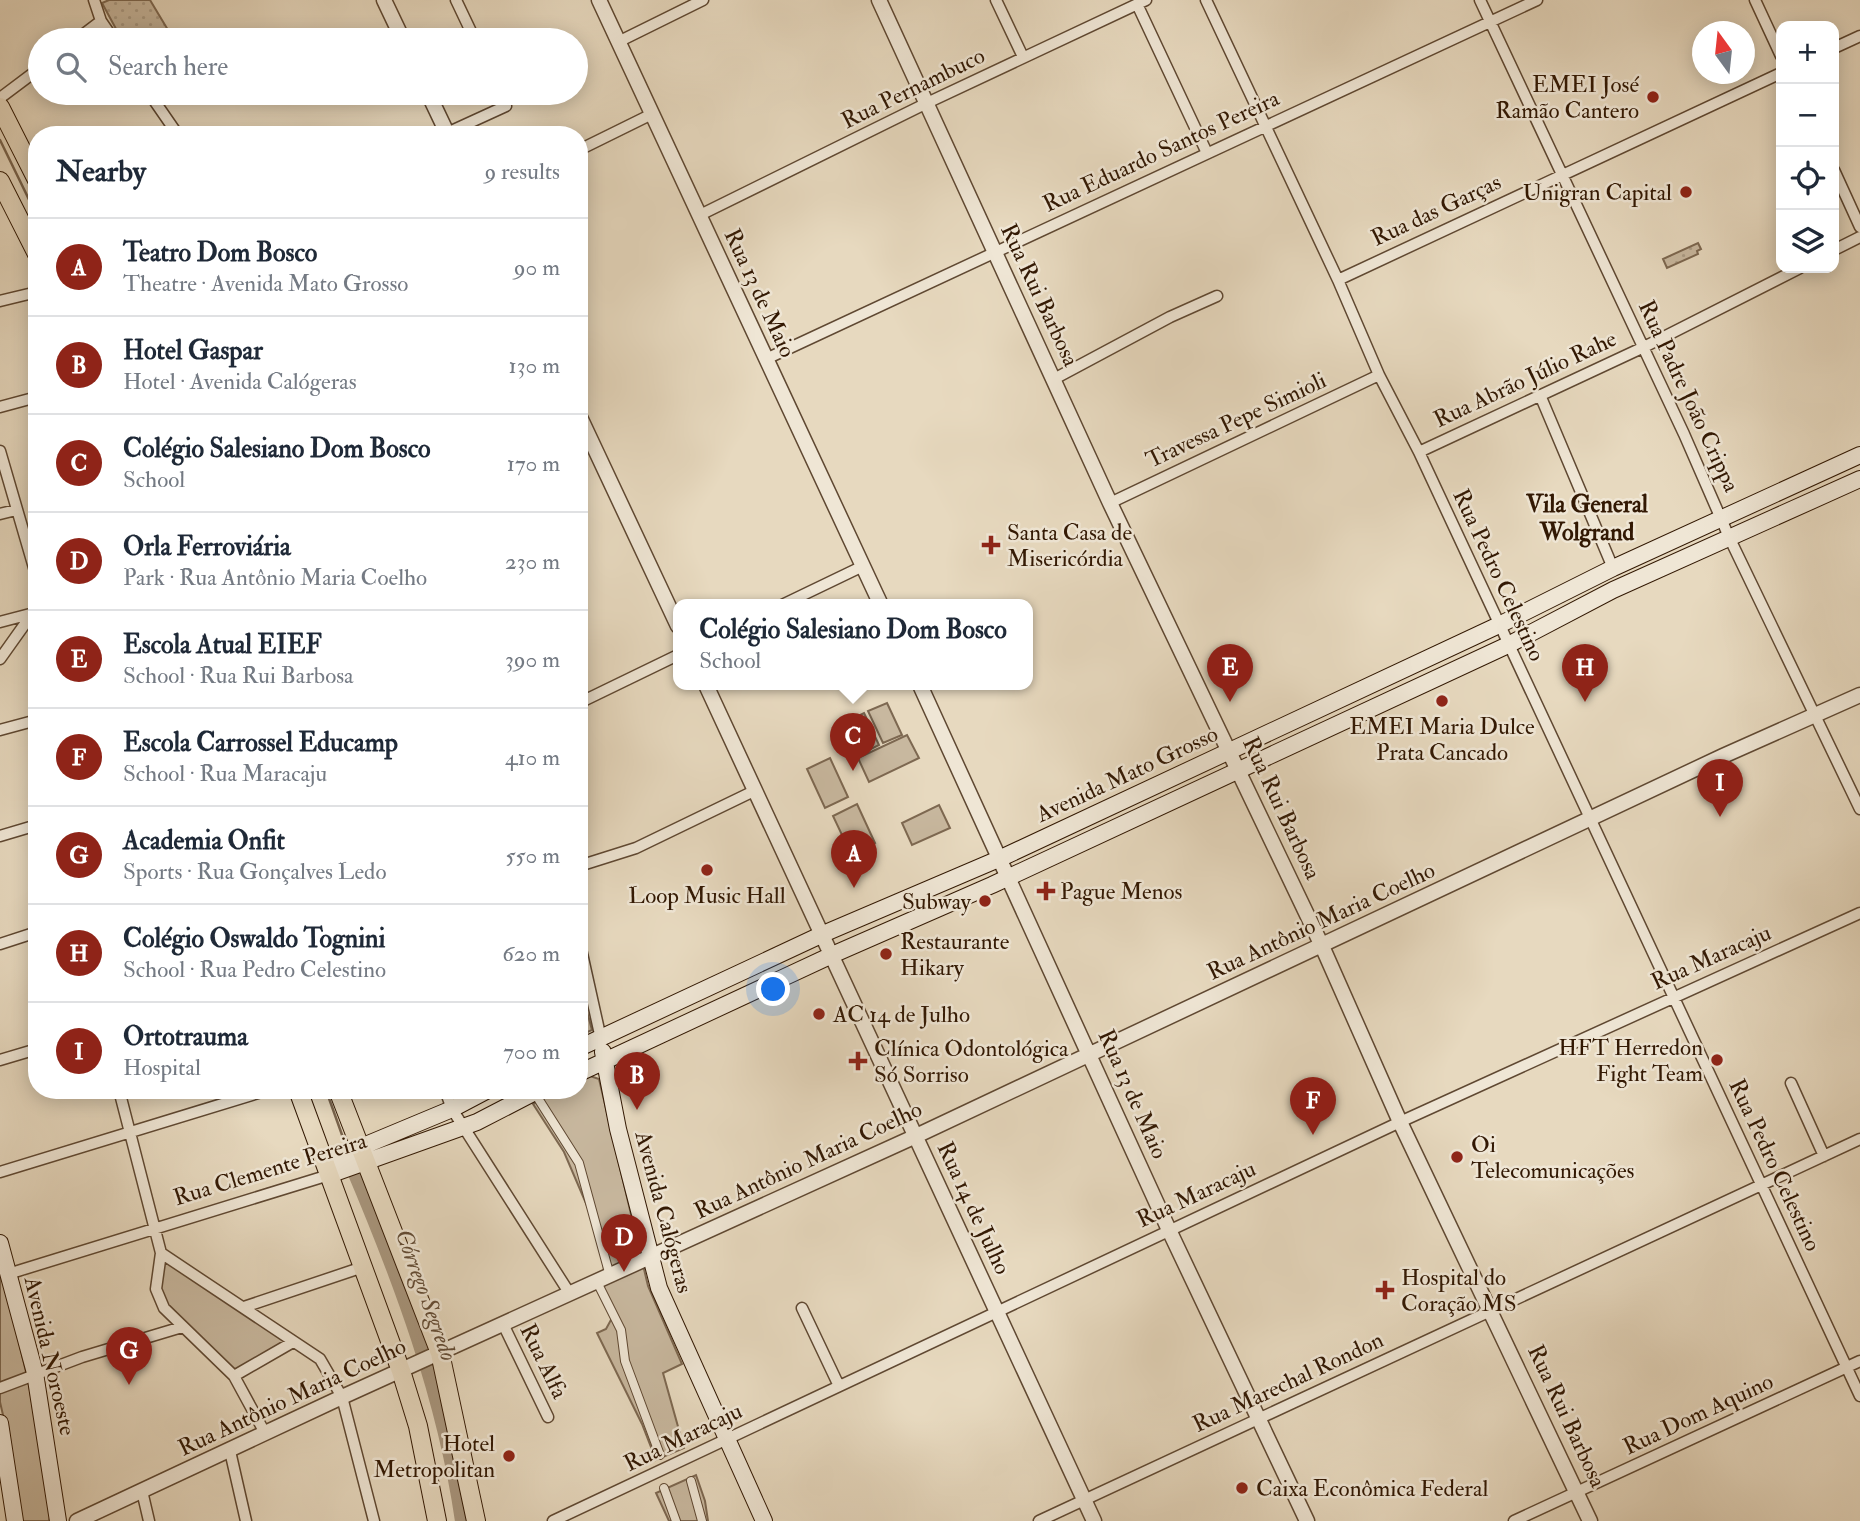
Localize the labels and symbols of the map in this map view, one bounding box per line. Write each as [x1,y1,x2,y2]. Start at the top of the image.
north arrow [1692,21,1755,84]
street label: Rua Pernambuco [837,41,989,135]
place label: EMEI José Ramão Cantero [1495,70,1639,125]
street label: Rua Eduardo Santos Pereira [1038,83,1284,218]
marker: EMEI José Ramão Cantero [1645,89,1661,105]
street label: Rua das Garças [1367,167,1506,253]
place label: Unigran Capital [1523,178,1672,208]
marker: Unigran Capital [1678,184,1694,200]
street label: Rua Rui Barbosa [994,219,1086,372]
street label: Rua 13 de Maio [718,224,802,362]
street label: Rua Padre João Crippa [1631,295,1746,497]
street label: Rua Abrão Júlio Rahe [1429,324,1621,434]
street label: Travessa Pepe Simioli [1141,365,1331,475]
street label: Rua Pedro Celestino [1446,484,1552,666]
district label: Vila General Wolgrand [1525,489,1649,548]
place label: Santa Casa de Misericórdia [1007,518,1132,573]
marker: Santa Casa de Misericórdia [981,535,1001,555]
pin: E [1207,644,1253,702]
pin: H [1562,644,1608,702]
marker: EMEI Maria Dulce Prata Cancado [1434,693,1450,709]
place label: EMEI Maria Dulce Prata Cancado [1349,712,1535,767]
pin: C [830,713,876,771]
street label: Avenida Mato Grosso [1030,719,1223,829]
street label: Rua Rui Barbosa [1236,732,1328,885]
pin: I [1697,759,1743,817]
pin: A [831,830,877,888]
street label: Rua Antônio Maria Coelho [1202,855,1440,987]
marker: Loop Music Hall [699,862,715,878]
place label: Pague Menos [1060,877,1183,906]
place label: Loop Music Hall [628,881,786,911]
marker: Pague Menos [1038,883,1054,899]
place label: Subway [902,887,972,916]
marker: Subway [977,893,993,909]
street label: Rua Maracaju [1647,918,1775,996]
place label: Restaurante Hikary [900,927,1010,982]
marker: Restaurante Hikary [878,946,894,962]
your location [756,972,790,1006]
place label: AC 14 de Julho [832,1000,970,1029]
marker: AC 14 de Julho [811,1006,827,1022]
street label: Rua 13 de Maio [1092,1025,1174,1163]
place label: HFT Herredon Fight Team [1558,1033,1703,1088]
place label: Clínica Odontológica Só Sorriso [874,1034,1069,1089]
marker: Clínica Odontológica Só Sorriso [848,1051,868,1071]
pin: B [614,1052,660,1110]
marker: HFT Herredon Fight Team [1709,1052,1725,1068]
street label: Rua Pedro Celestino [1722,1074,1828,1256]
pin: F [1290,1077,1336,1135]
street label: Rua Antônio Maria Coelho [689,1094,927,1226]
street label: Rua Clemente Pereira [170,1126,371,1212]
street label: Avenida Calógeras [628,1127,700,1296]
place label: Oi Telecomunicações [1471,1130,1634,1185]
street label: Rua 14 de Julho [931,1137,1017,1279]
marker: Oi Telecomunicações [1449,1149,1465,1165]
street label: Rua Maracaju [1132,1154,1260,1234]
pin: D [601,1214,647,1272]
water label: Córrego Segredo [388,1225,464,1365]
place label: Hospital do Coração MS [1401,1263,1517,1318]
street label: Avenida Noroeste [17,1273,82,1439]
marker: Hospital do Coração MS [1375,1280,1395,1300]
street label: Rua Alfa [513,1319,575,1404]
street label: Rua Marechal Rondon [1188,1325,1388,1439]
pin: G [106,1327,152,1385]
street label: Rua Antônio Maria Coelho [173,1331,411,1463]
street label: Rua Rui Barbosa [1521,1340,1613,1493]
street label: Rua Dom Aquino [1618,1367,1778,1461]
street label: Rua Maracaju [619,1396,747,1478]
place label: Hotel Metropolitan [373,1429,495,1485]
marker: Hotel Metropolitan [501,1448,517,1464]
place label: Caixa Econômica Federal [1256,1474,1488,1503]
marker: Caixa Econômica Federal [1234,1480,1250,1496]

